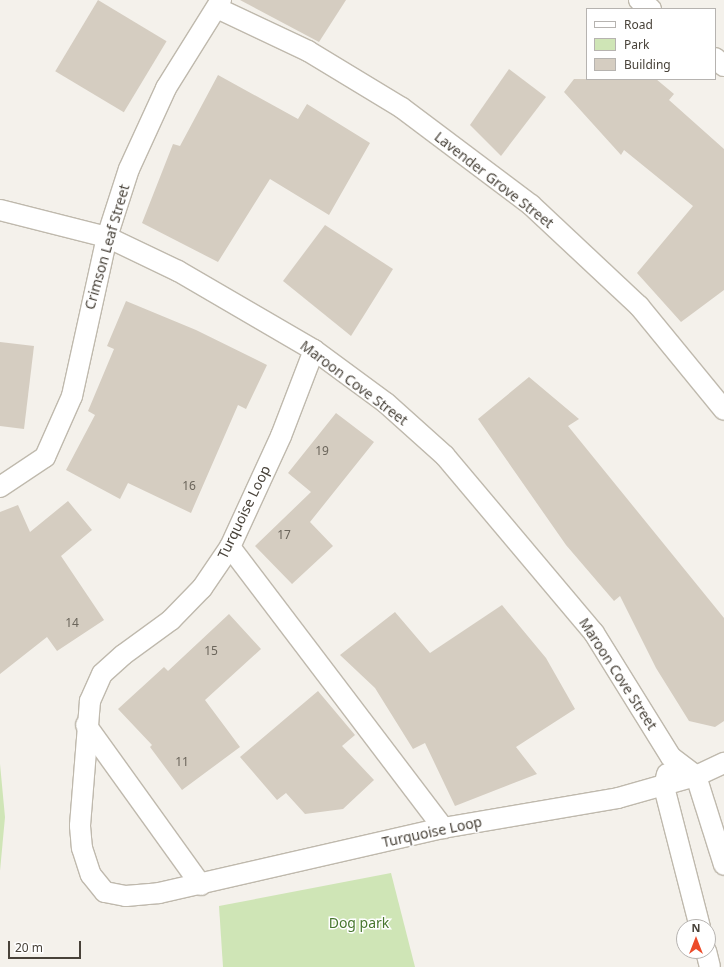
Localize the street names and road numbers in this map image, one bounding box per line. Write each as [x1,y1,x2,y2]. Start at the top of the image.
street label: Lavender Grove Street [431,128,557,232]
street label: Crimson Leaf Street [81,182,133,312]
street label: Maroon Cove Street [297,337,411,429]
street label: Turquoise Loop [214,463,274,561]
street label: Maroon Cove Street [576,615,660,733]
street label: Turquoise Loop [381,813,483,851]

